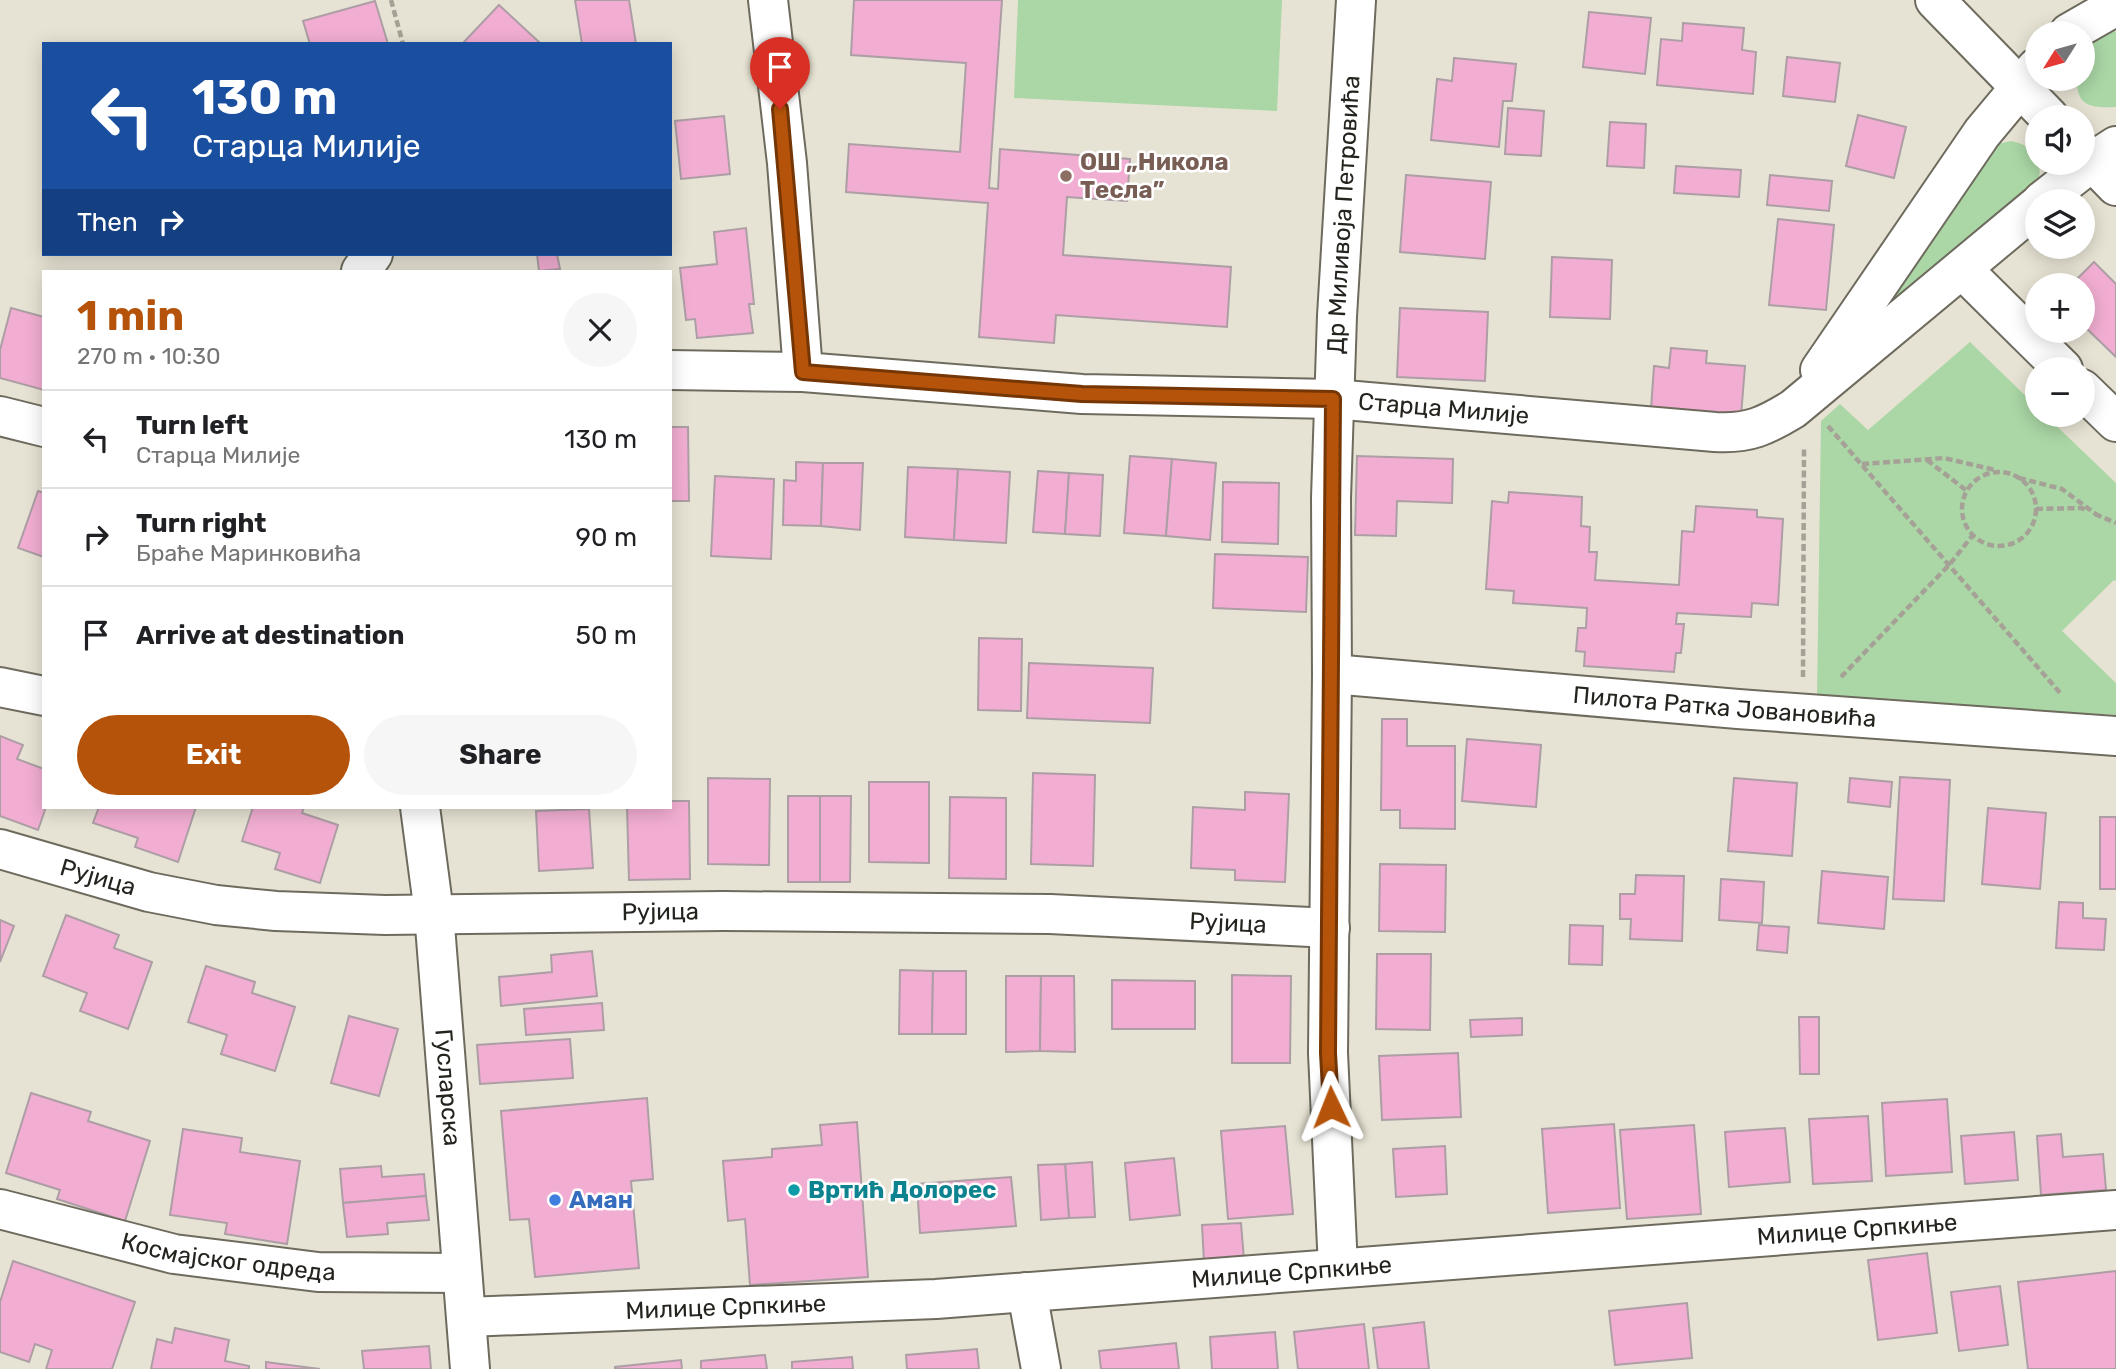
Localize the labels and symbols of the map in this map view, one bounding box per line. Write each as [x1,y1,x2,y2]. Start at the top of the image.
north arrow [2025,21,2095,91]
pin [750,37,810,109]
street label: Др Миливоја Петровића [1322,74,1365,354]
place label: ОШ „Никола Тесла” [1080,148,1229,204]
marker: ОШ „Никола Тесла” [1058,168,1074,184]
street label: Старца Милије [1357,387,1530,430]
street label: Пилота Ратка Јовановића [1572,681,1877,733]
street label: Рујица [57,853,139,901]
street label: Рујица [621,897,699,926]
street label: Рујица [1189,907,1267,939]
street label: Гусларска [429,1028,466,1147]
position arrow [1294,1070,1368,1144]
place label: Вртић Долорес [808,1176,996,1204]
marker: Вртић Долорес [786,1182,802,1198]
place label: Аман [569,1186,633,1214]
marker: Аман [547,1192,563,1208]
street label: Милице Српкиње [1756,1208,1958,1251]
street label: Космајског одреда [118,1227,336,1286]
street label: Милице Српкиње [1190,1251,1393,1294]
street label: Милице Српкиње [625,1289,827,1325]

